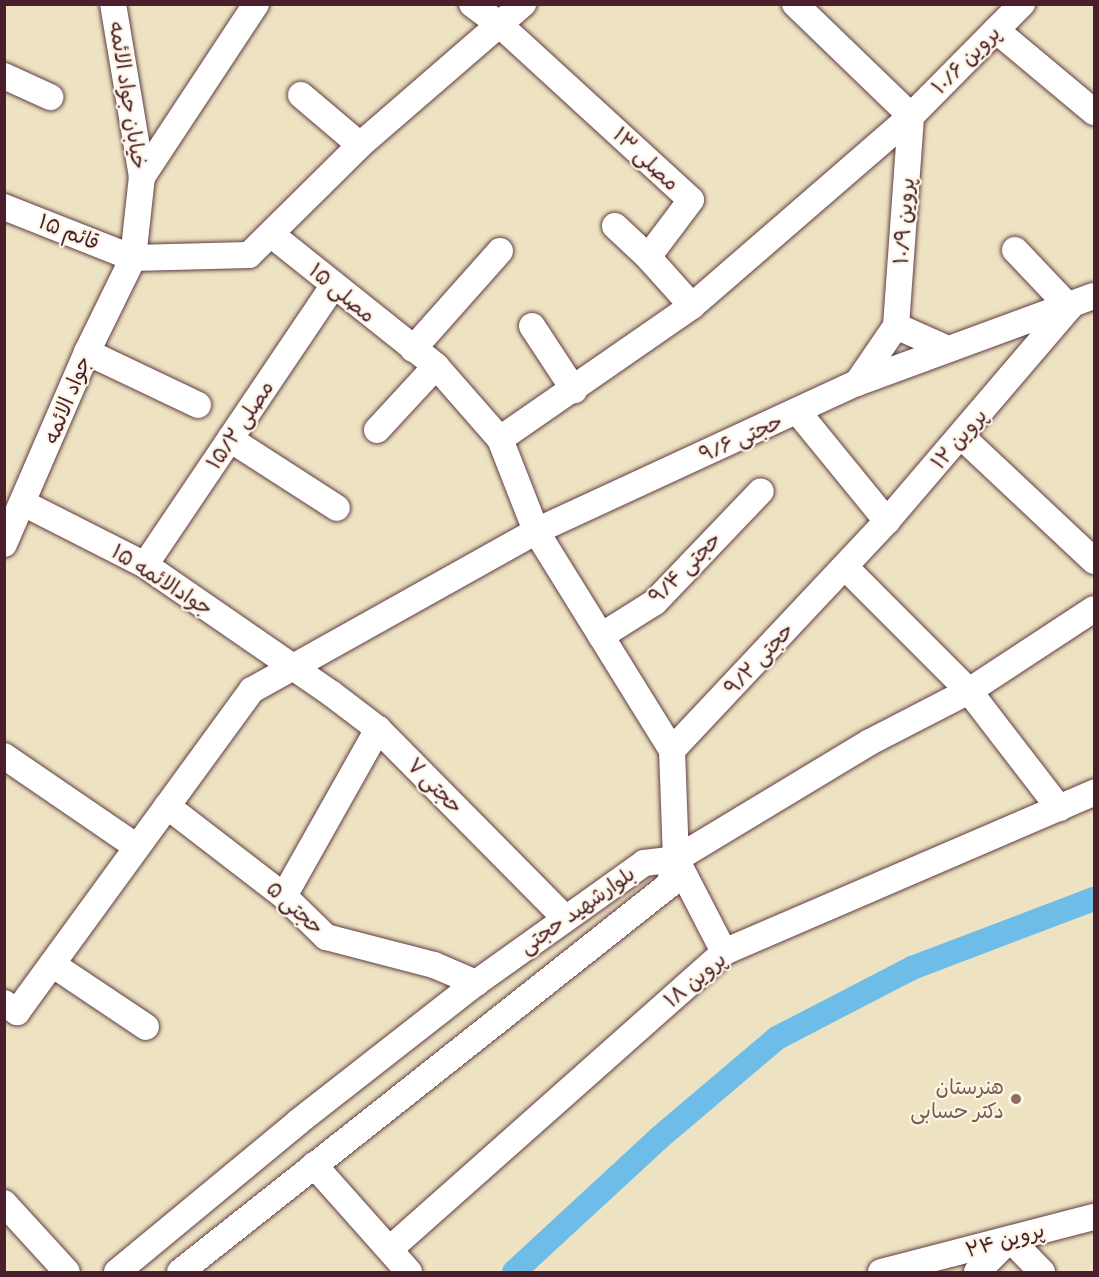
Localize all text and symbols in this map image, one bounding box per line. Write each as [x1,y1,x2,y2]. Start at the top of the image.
street label: خیابان جواد الائمه [104,19,152,171]
street label: پروین ۱۰/۶ [926,20,1006,100]
street label: مصلی ۱۳ [608,122,684,196]
street label: پروین ۱۰/۹ [888,177,920,265]
street label: قائم ۱۵ [35,208,103,256]
street label: مصلی ۱۵ [304,258,380,328]
street label: جواد الائمه [38,352,96,448]
street label: مصلی ۱۵/۲ [201,376,279,474]
street label: پروین ۱۲ [926,403,992,475]
street label: حجتی ۹/۶ [695,408,787,468]
street label: حجتی ۹/۴ [644,527,726,609]
street label: جوادالائمه ۱۵ [107,539,217,621]
street label: حجتی ۹/۲ [719,617,799,701]
street label: حجتی ۷ [402,753,468,819]
street label: بلوارشهید حجتی [514,861,640,959]
street label: حجتی ۵ [261,876,329,940]
street label: پروین ۱۸ [659,947,731,1013]
place label: هنرستان دکتر حسابی [910,1074,1004,1124]
marker: هنرستان دکتر حسابی [1009,1092,1023,1106]
street label: پروین ۲۴ [963,1217,1047,1263]

